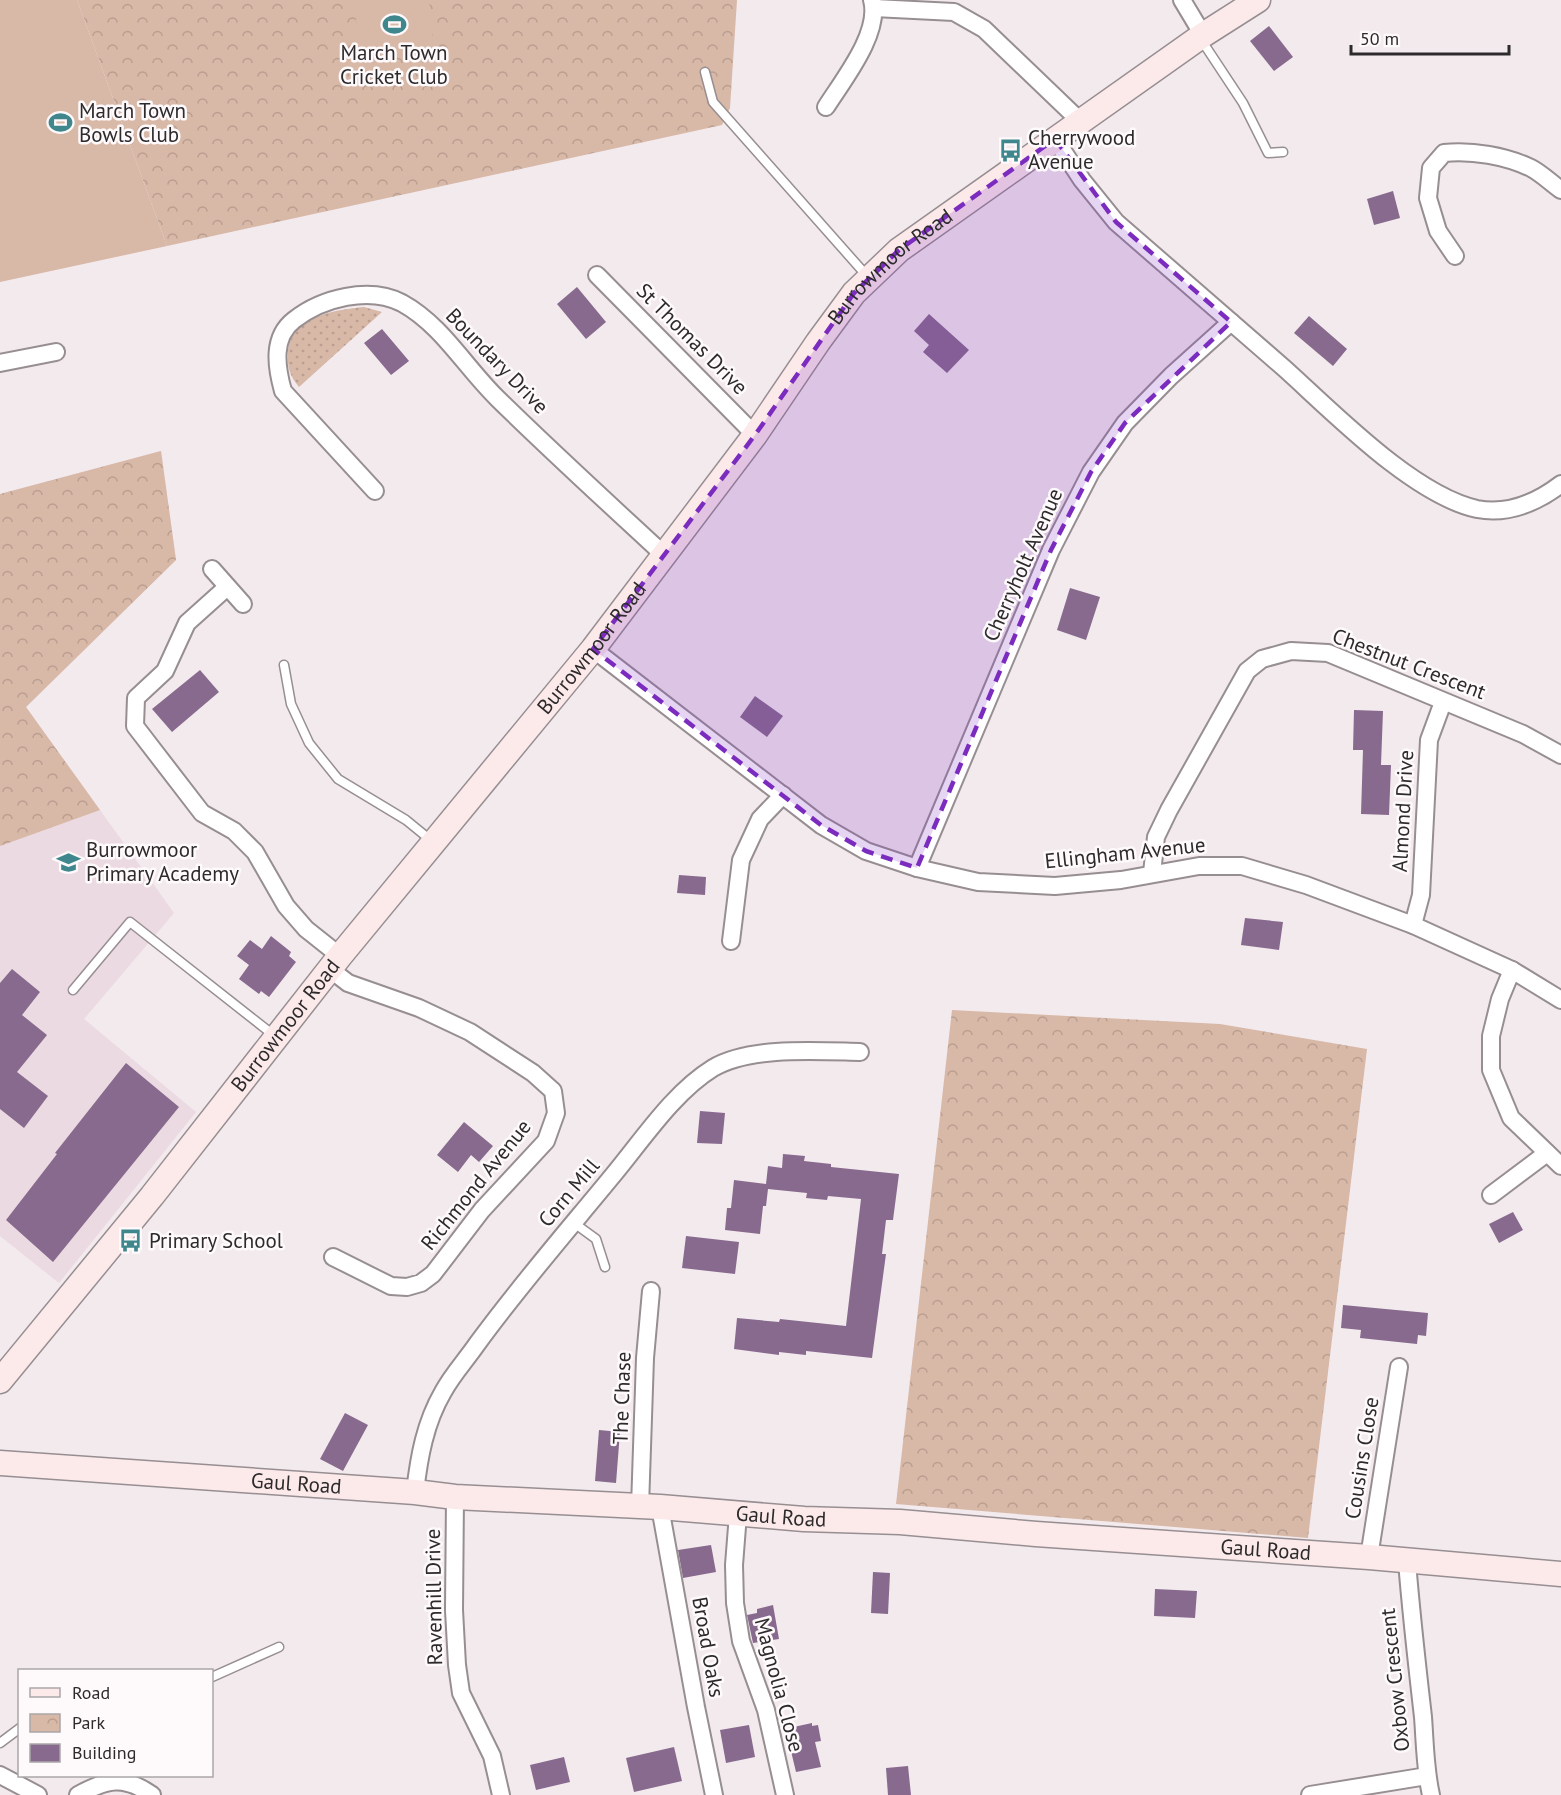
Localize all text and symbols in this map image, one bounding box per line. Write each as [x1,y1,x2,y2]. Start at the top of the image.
sports icon: March Town Cricket Club [381,12,407,38]
scale bar [1351,18,1508,56]
text: 50 m [1360,27,1399,50]
place label: March Town Cricket Club [340,39,448,90]
place label: March Town Bowls Club [79,97,186,148]
sports icon: March Town Bowls Club [48,110,74,136]
place label: Cherrywood Avenue [1028,124,1135,175]
bus stop icon: Cherrywood Avenue [997,137,1023,163]
street label: Burrowmoor Road [821,202,958,330]
street label: St Thomas Drive [631,277,754,400]
street label: Boundary Drive [440,302,555,419]
street label: Cherryholt Avenue [977,484,1068,646]
street label: Burrowmoor Road [531,576,652,720]
street label: Chestnut Crescent [1329,622,1490,705]
street label: Almond Drive [1386,749,1419,873]
street label: Ellingham Avenue [1043,831,1207,874]
place label: Burrowmoor Primary Academy [86,836,239,887]
school or university icon: Burrowmoor Primary Academy [55,849,81,875]
street label: Burrowmoor Road [225,953,345,1097]
street label: Richmond Avenue [415,1114,537,1256]
street label: Corn Mill [532,1153,605,1232]
place label: Primary School [149,1227,283,1254]
bus stop icon: Primary School [118,1228,144,1254]
street label: The Chase [606,1351,637,1445]
street label: Cousins Close [1339,1395,1384,1521]
street label: Gaul Road [250,1467,343,1500]
street label: Gaul Road [735,1499,827,1533]
street label: Ravenhill Drive [419,1528,448,1666]
street label: Gaul Road [1220,1533,1312,1566]
street label: Broad Oaks [686,1595,731,1699]
street label: Oxbow Crescent [1374,1607,1415,1753]
street label: Magnolia Close [749,1615,810,1755]
legend [18,1669,213,1777]
text: Road [72,1681,110,1704]
text: Park [72,1711,105,1734]
text: Building [72,1741,136,1764]

